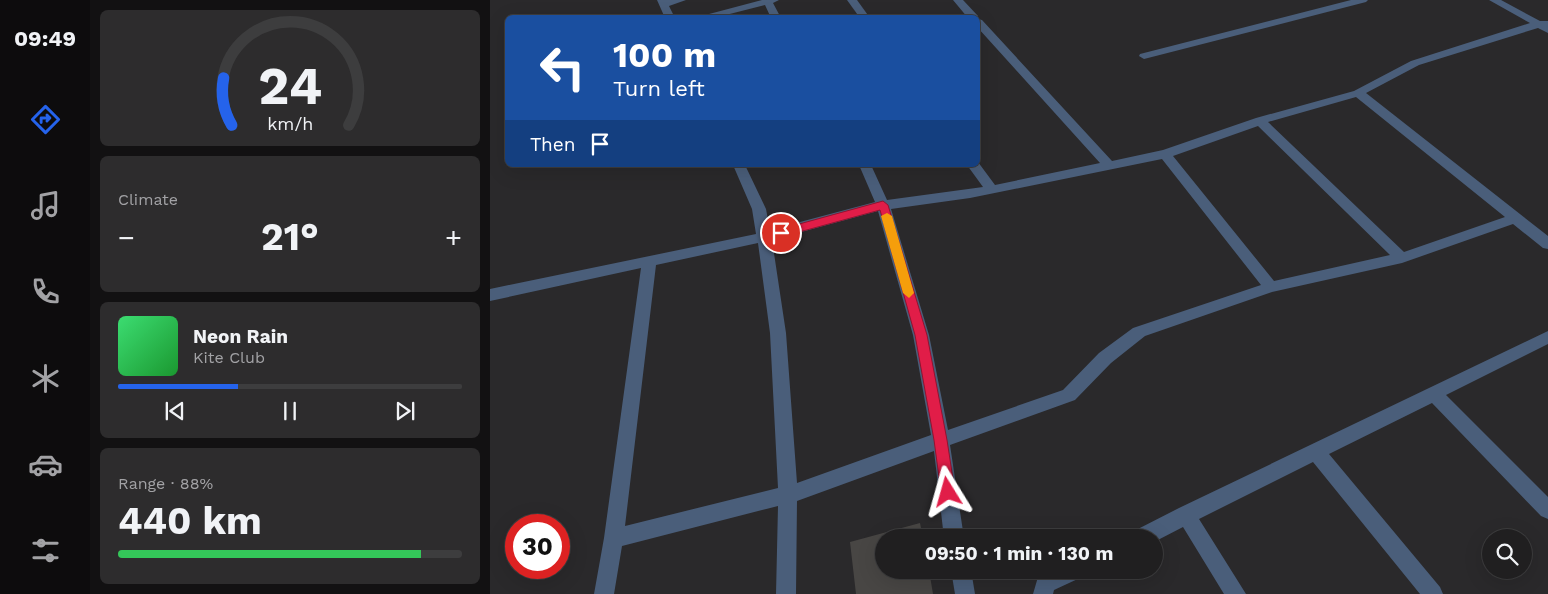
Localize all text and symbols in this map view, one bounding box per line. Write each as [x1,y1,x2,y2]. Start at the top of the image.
text: 09:49 [14,26,76,51]
text: 100 m [613,34,716,76]
icon: left [530,35,595,100]
text: 24 [258,56,322,117]
text: Turn left [613,76,705,101]
icon: directions [28,102,63,137]
text: km/h [267,113,313,134]
icon: arrive [586,130,614,158]
text: Then [530,133,576,156]
icon: music [28,188,63,223]
text: Climate [118,190,178,209]
pin [760,212,802,254]
text: 21° [261,215,319,259]
icon: arrive [767,219,795,247]
text: − [118,221,135,254]
text: + [445,221,462,254]
icon: phone [28,274,63,309]
text: Neon Rain [193,325,288,348]
text: Kite Club [193,348,265,367]
icon: climate [28,361,63,396]
icon: previous [161,397,189,425]
icon: pause [276,397,304,425]
icon: next [391,397,419,425]
icon: car [28,447,63,482]
position arrow [921,465,973,517]
text: Range · 88% [118,474,213,493]
text: 440 km [118,499,262,543]
speed limit sign: 30 [505,514,570,579]
map controls [1482,529,1532,579]
button: search [1482,529,1532,579]
icon: filters [28,533,63,568]
text: 09:50 · 1 min · 130 m [925,542,1113,565]

